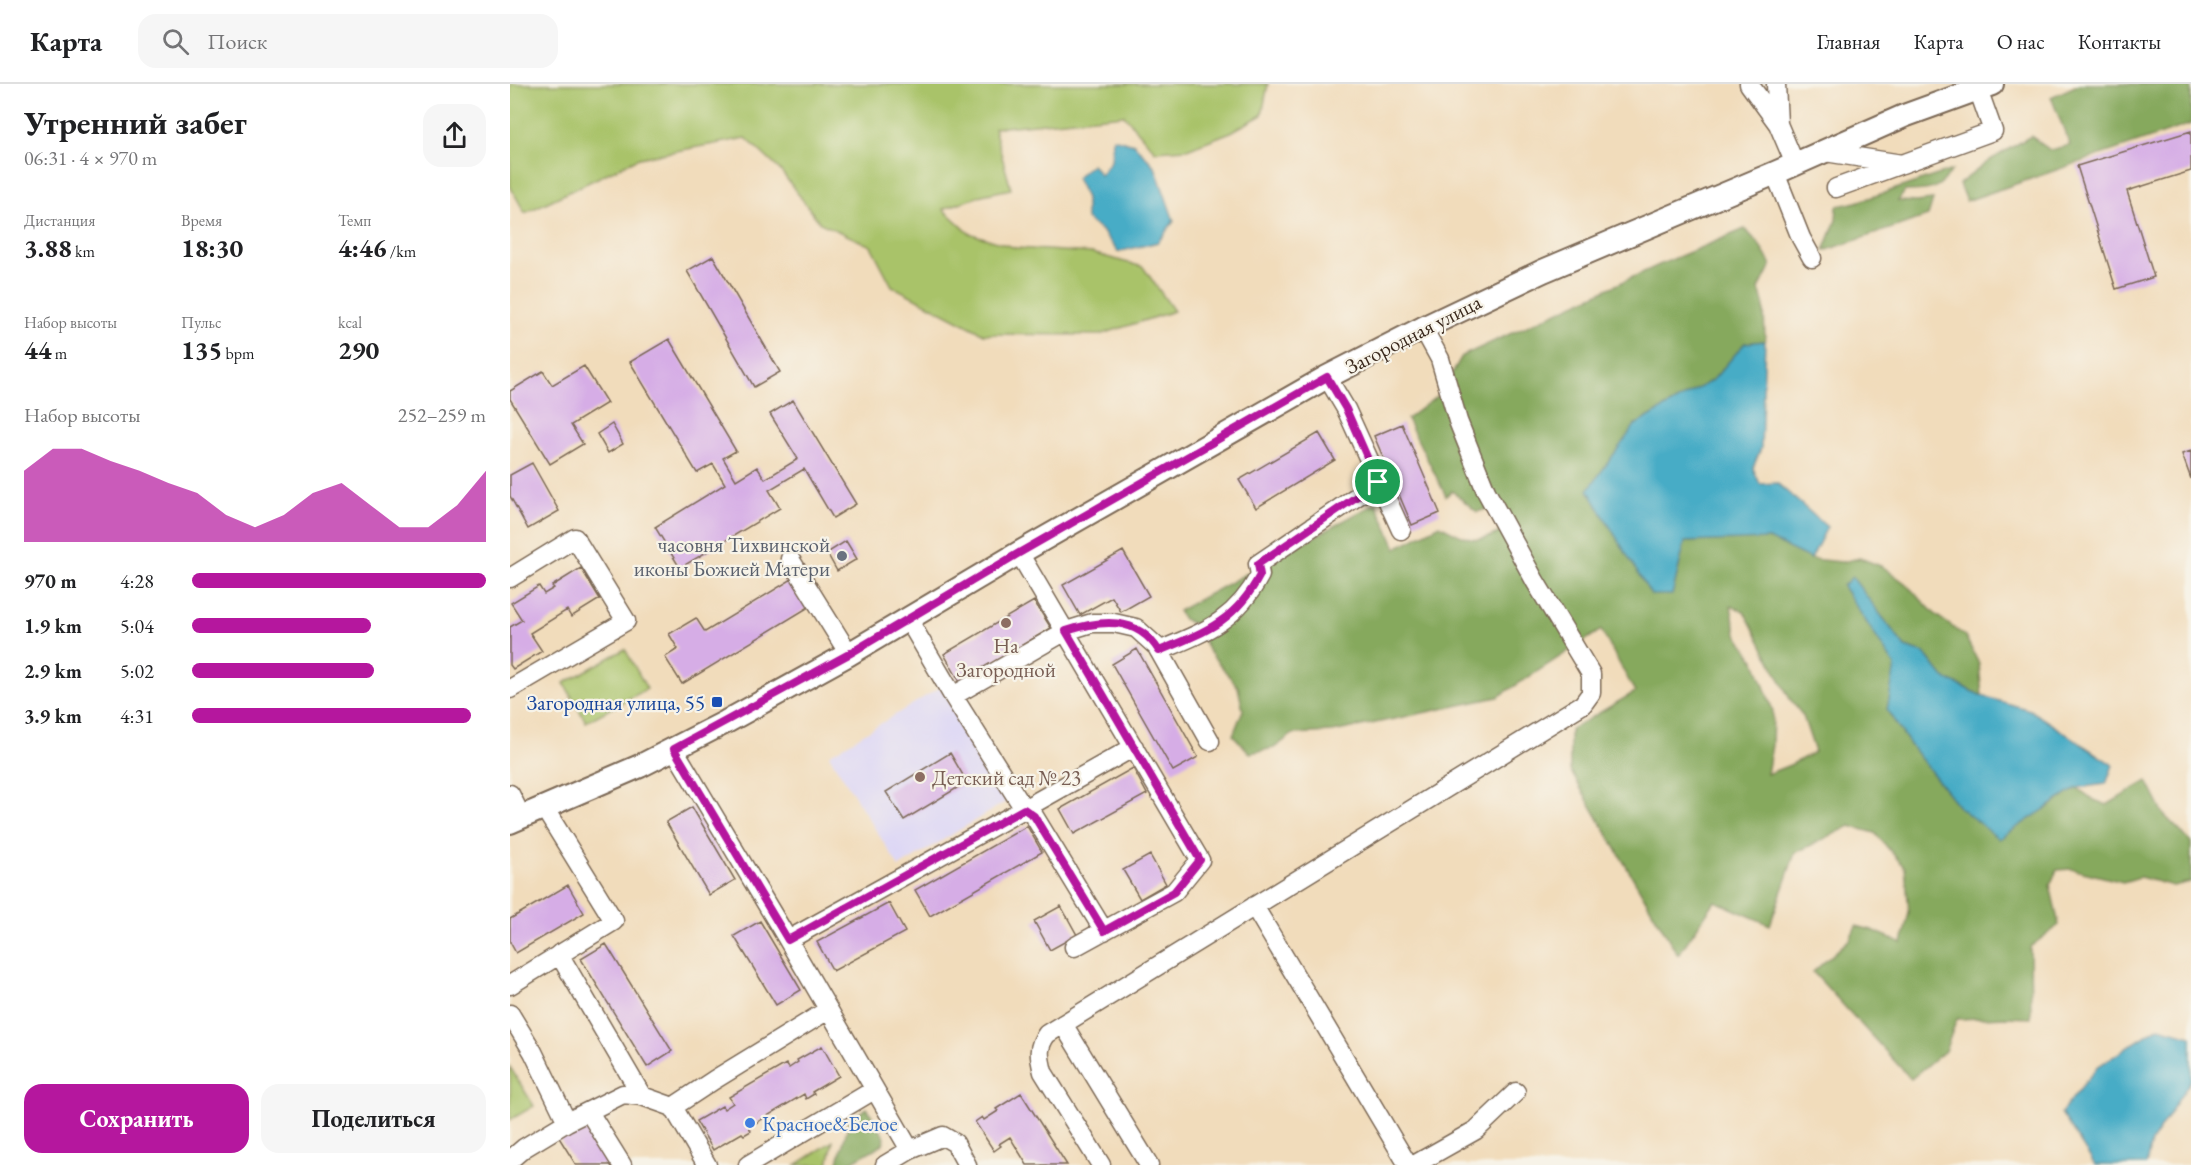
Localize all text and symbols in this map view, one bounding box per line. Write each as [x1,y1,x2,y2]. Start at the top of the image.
search box [138,14,558,68]
text: Карта [30,23,102,59]
icon: search [159,25,192,58]
text: Поиск [207,27,267,56]
text: Главная [1816,28,1880,55]
text: Карта [1913,28,1964,55]
text: О нас [1997,28,2045,55]
text: Контакты [2078,28,2161,55]
text: Утренний забег [24,101,247,144]
button: share [423,104,486,167]
text: 06:31 · 4 × 970 m [24,145,157,171]
text: Дистанция [24,210,95,231]
text: Время [181,210,222,231]
text: Темп [338,210,371,231]
text: 3.88 [24,231,72,265]
text: 18:30 [181,231,243,265]
text: 4:46 [338,231,387,265]
text: km [72,241,95,262]
text: /km [387,241,416,262]
street label: Загородная улица [1340,288,1486,380]
text: Набор высоты [24,312,117,333]
text: Пульс [181,312,222,333]
text: kcal [338,312,362,333]
text: 44 [24,333,52,367]
text: 135 [181,333,222,367]
text: 290 [338,333,379,367]
text: m [52,343,67,364]
text: bpm [222,343,254,364]
text: Набор высоты [24,402,140,428]
text: 252–259 m [398,402,486,428]
pin [1352,456,1403,507]
icon: arrive [1361,465,1394,498]
place label: часовня Тихвинской иконы Божией Матери [634,531,830,582]
marker: часовня Тихвинской иконы Божией Матери [835,549,849,563]
text: 970 m [24,568,77,594]
text: 4:28 [120,568,154,594]
text: 1.9 km [24,613,82,639]
text: 5:04 [120,613,154,639]
marker: На Загородной [999,616,1013,630]
place label: На Загородной [956,632,1056,683]
text: 2.9 km [24,658,82,684]
text: 5:02 [120,658,154,684]
place label: Загородная улица, 55 [527,689,705,716]
marker: Загородная улица, 55 [710,695,724,709]
text: 3.9 km [24,703,82,729]
text: 4:31 [120,703,154,729]
place label: Детский сад № 23 [932,764,1081,791]
marker: Детский сад № 23 [913,770,927,784]
button: Сохранить [24,1084,249,1153]
button: Поделиться [261,1084,486,1153]
place label: Красное&Белое [762,1110,898,1137]
marker: Красное&Белое [743,1116,757,1130]

